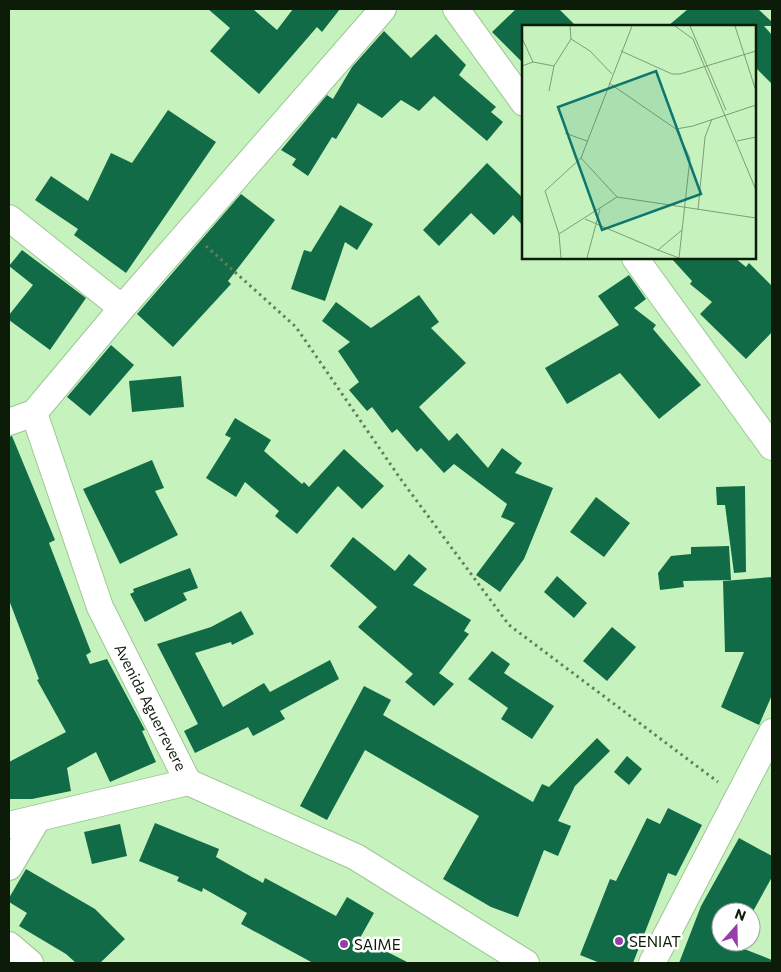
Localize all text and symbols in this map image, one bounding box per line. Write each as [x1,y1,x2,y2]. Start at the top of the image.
inset map [522,25,756,259]
street label: Avenida Aguerrevere [111,641,191,773]
north arrow [711,902,761,952]
text: N [733,905,748,924]
place label: SENIAT [629,932,681,950]
place label: SAIME [354,935,401,953]
marker: SENIAT [613,935,625,947]
marker: SAIME [338,938,350,950]

